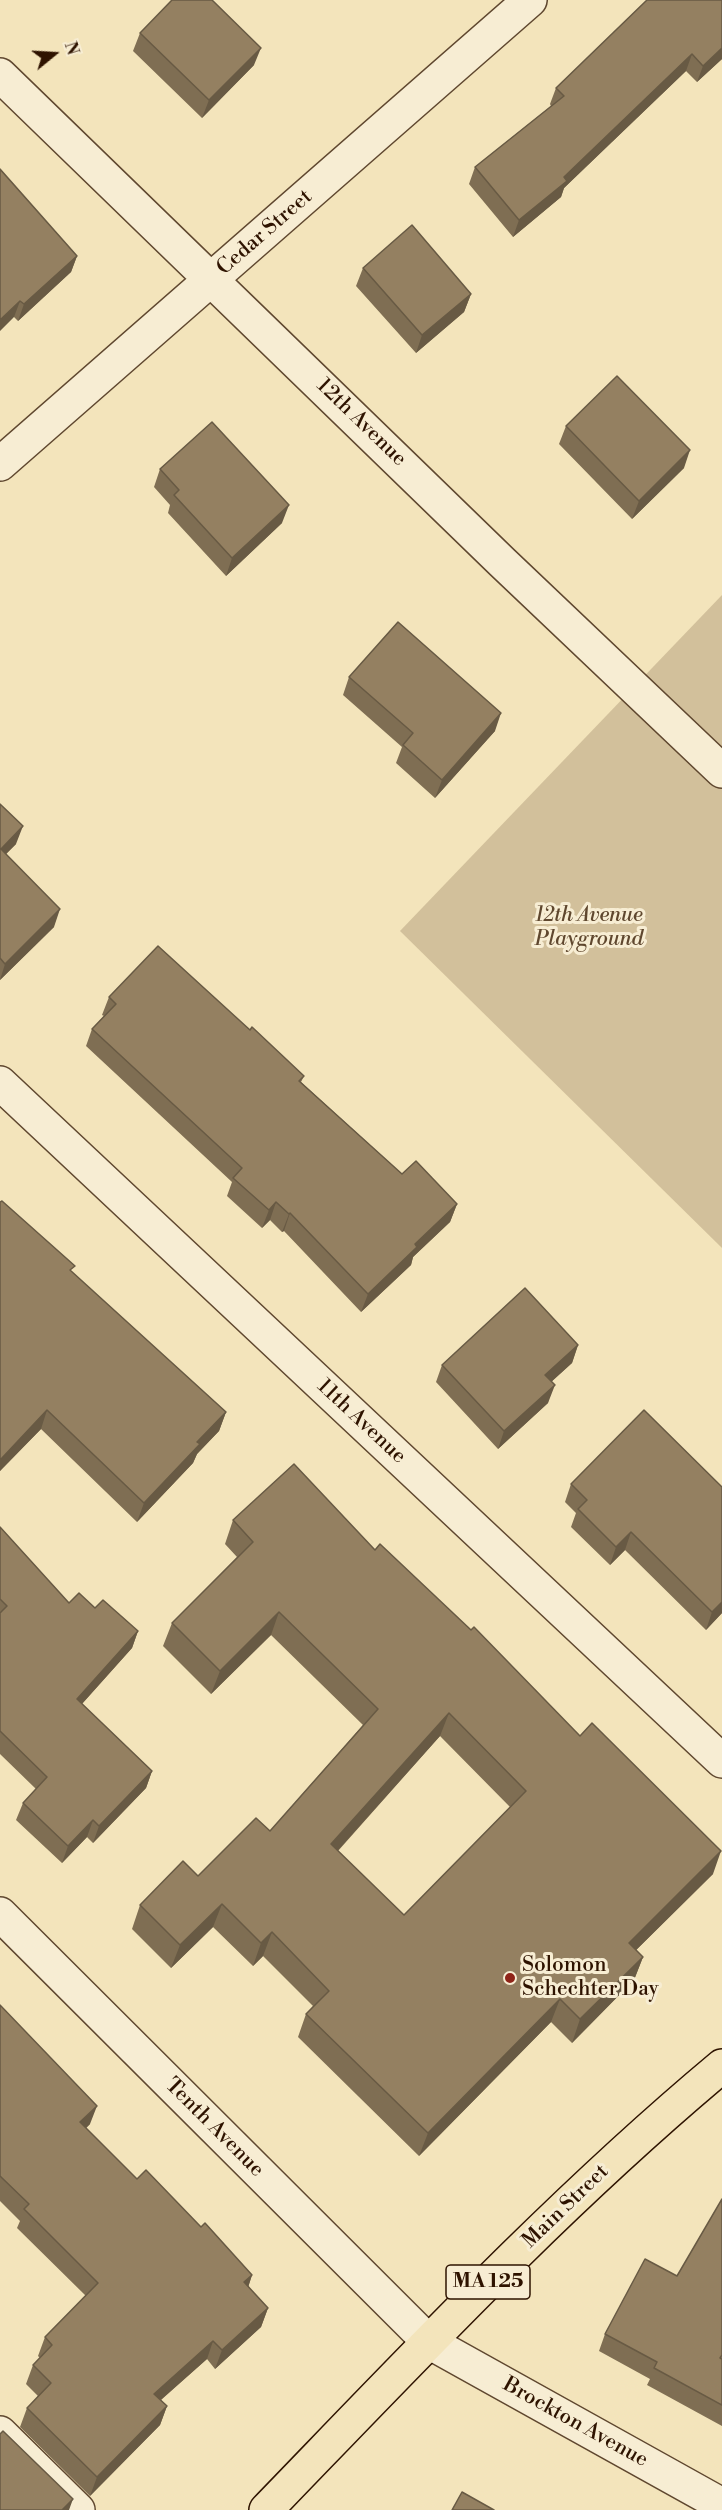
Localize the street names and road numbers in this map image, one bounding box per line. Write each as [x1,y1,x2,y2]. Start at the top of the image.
street label: Cedar Street [212,185,318,281]
street label: 12th Avenue [311,374,411,472]
street label: 11th Avenue [311,1374,411,1470]
street label: Tenth Avenue [159,2073,269,2183]
street label: Main Street [518,2160,614,2254]
road number: MA 125 [446,2265,530,2299]
street label: Brockton Avenue [498,2373,652,2473]

